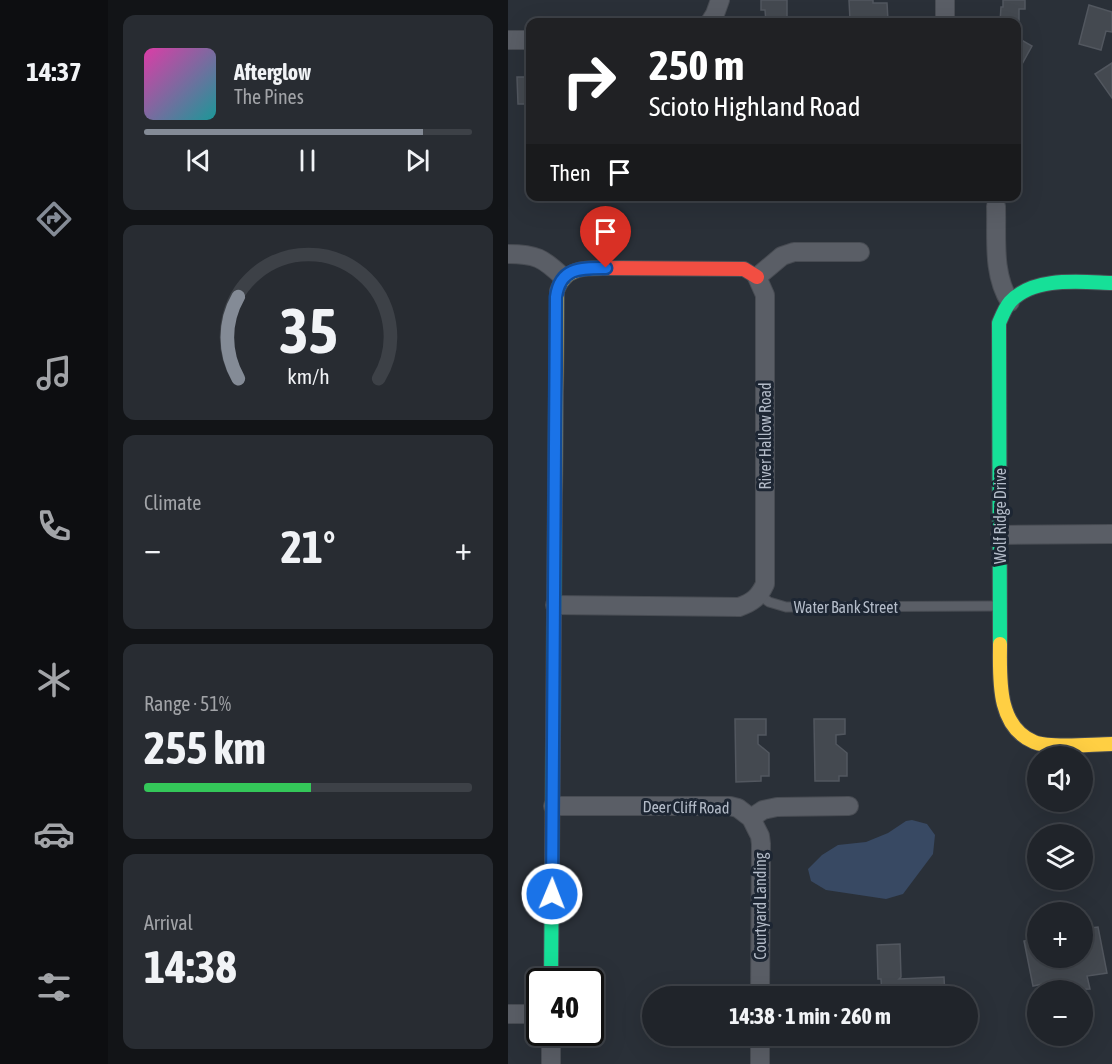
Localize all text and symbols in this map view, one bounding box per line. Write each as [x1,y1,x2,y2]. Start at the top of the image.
text: 250 m [649,41,744,89]
icon: right [550,42,628,120]
text: 14:37 [26,56,82,87]
text: Afterglow [234,59,311,85]
text: The Pines [234,85,304,108]
text: Scioto Highland Road [649,91,861,122]
icon: previous [182,144,215,177]
icon: pause [291,144,324,177]
icon: next [401,144,434,177]
icon: arrive [603,156,636,189]
text: Then [550,160,591,186]
icon: directions [33,198,75,240]
pin [580,206,631,268]
icon: arrive [589,215,622,248]
text: 35 [279,295,337,366]
icon: music [33,352,75,394]
text: km/h [287,365,329,390]
street label: River Hallow Road [756,383,774,490]
street label: Wolf Ridge Drive [991,468,1010,564]
text: Climate [144,491,201,514]
icon: phone [33,505,75,547]
text: 21° [281,521,335,573]
text: − [144,529,161,567]
text: + [455,529,472,567]
street label: Water Bank Street [794,598,899,616]
icon: climate [33,659,75,701]
text: Range · 51% [144,692,231,715]
text: 255 km [144,722,266,774]
map controls [1027,746,1093,1046]
button: sound [1027,746,1093,812]
street label: Deer Cliff Road [642,797,730,817]
icon: car [33,813,75,855]
button: layers [1027,824,1093,890]
street label: Courtyard Landing [751,852,770,960]
position arrow [520,862,584,926]
button: + [1027,902,1093,968]
text: Arrival [144,911,193,934]
text: 14:38 [144,941,237,993]
icon: filters [33,966,75,1008]
speed limit sign: 40 [526,968,604,1046]
button: − [1027,980,1093,1046]
text: 14:38 · 1 min · 260 m [729,1003,891,1029]

